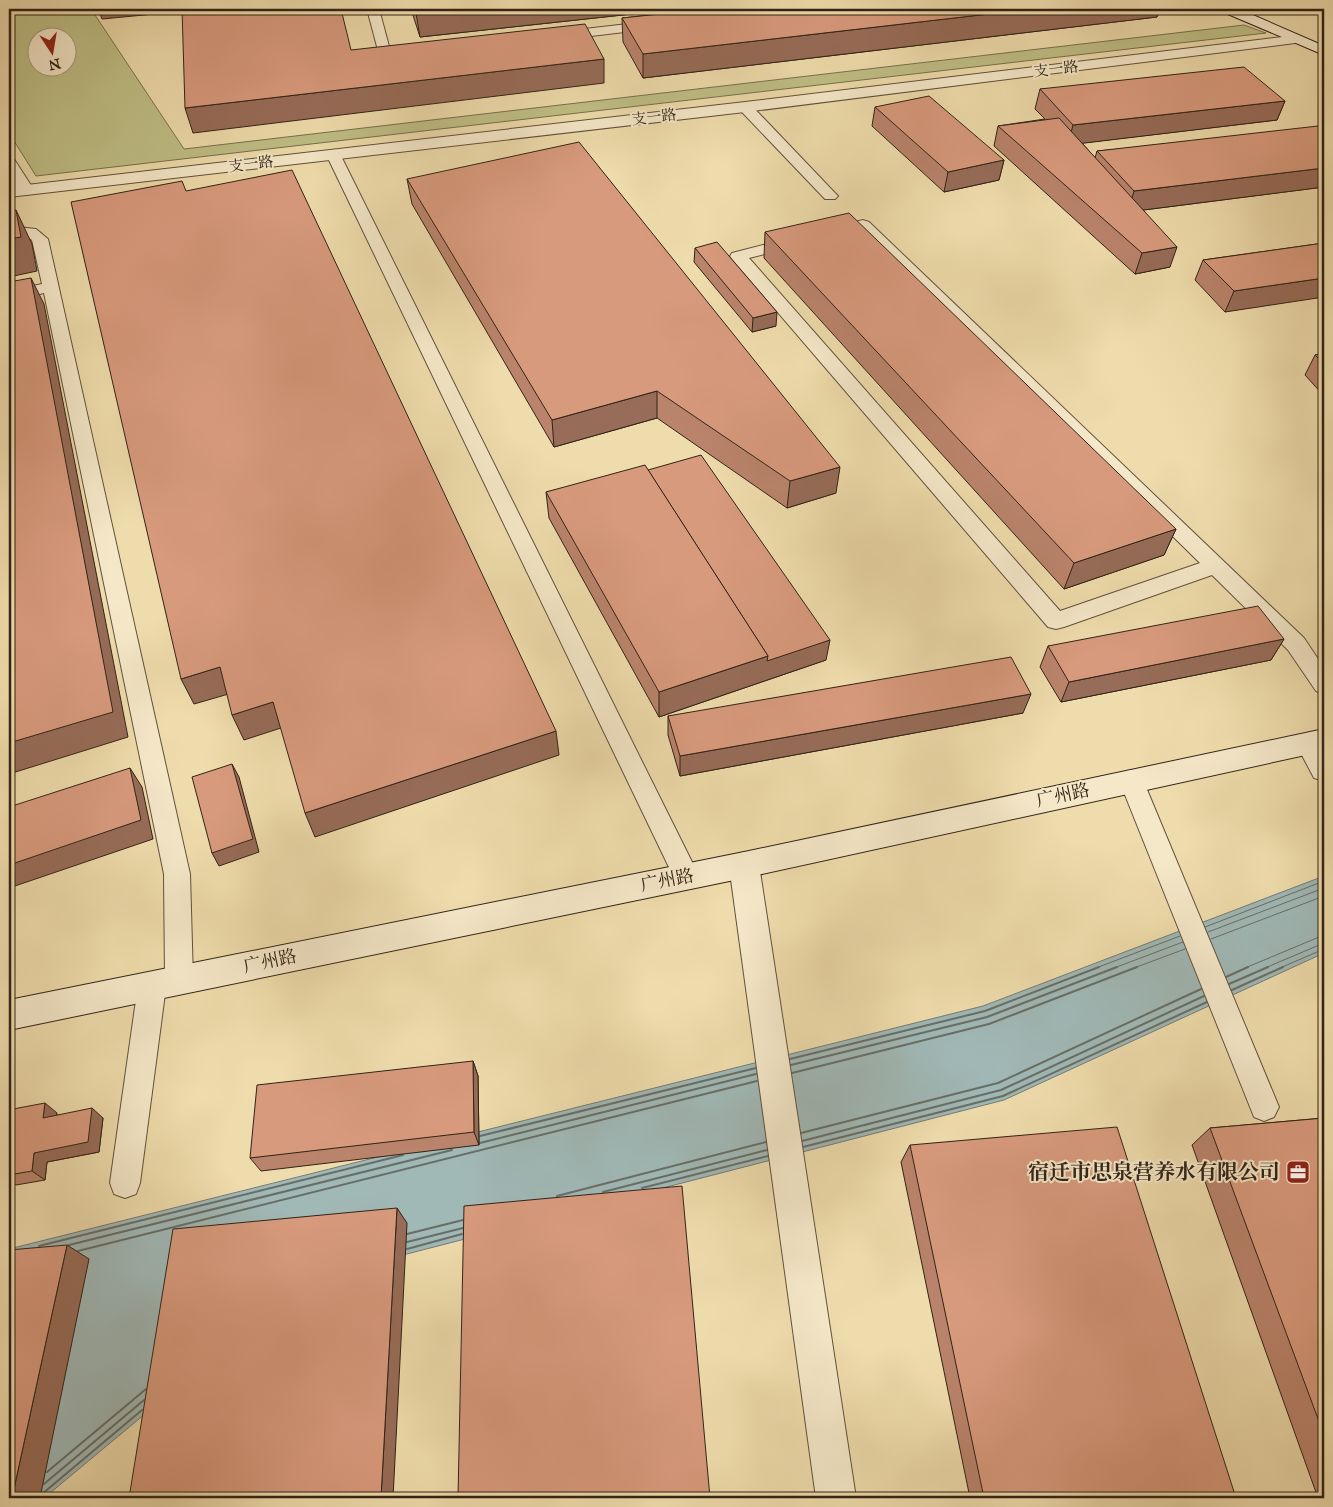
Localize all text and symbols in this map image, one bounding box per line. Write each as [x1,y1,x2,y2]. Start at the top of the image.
north arrow [28,28,78,78]
text: N [47,55,62,74]
street label: 支一路 [1033,57,1079,81]
street label: 支一路 [631,105,677,129]
street label: 支一路 [228,152,274,176]
street label: 广州路 [1034,779,1092,811]
street label: 广州路 [638,864,696,896]
street label: 广州路 [241,945,299,977]
place label: 宿迁市思泉营养水有限公司 [1028,1159,1280,1185]
office icon: 宿迁市思泉营养水有限公司 [1285,1159,1311,1185]

